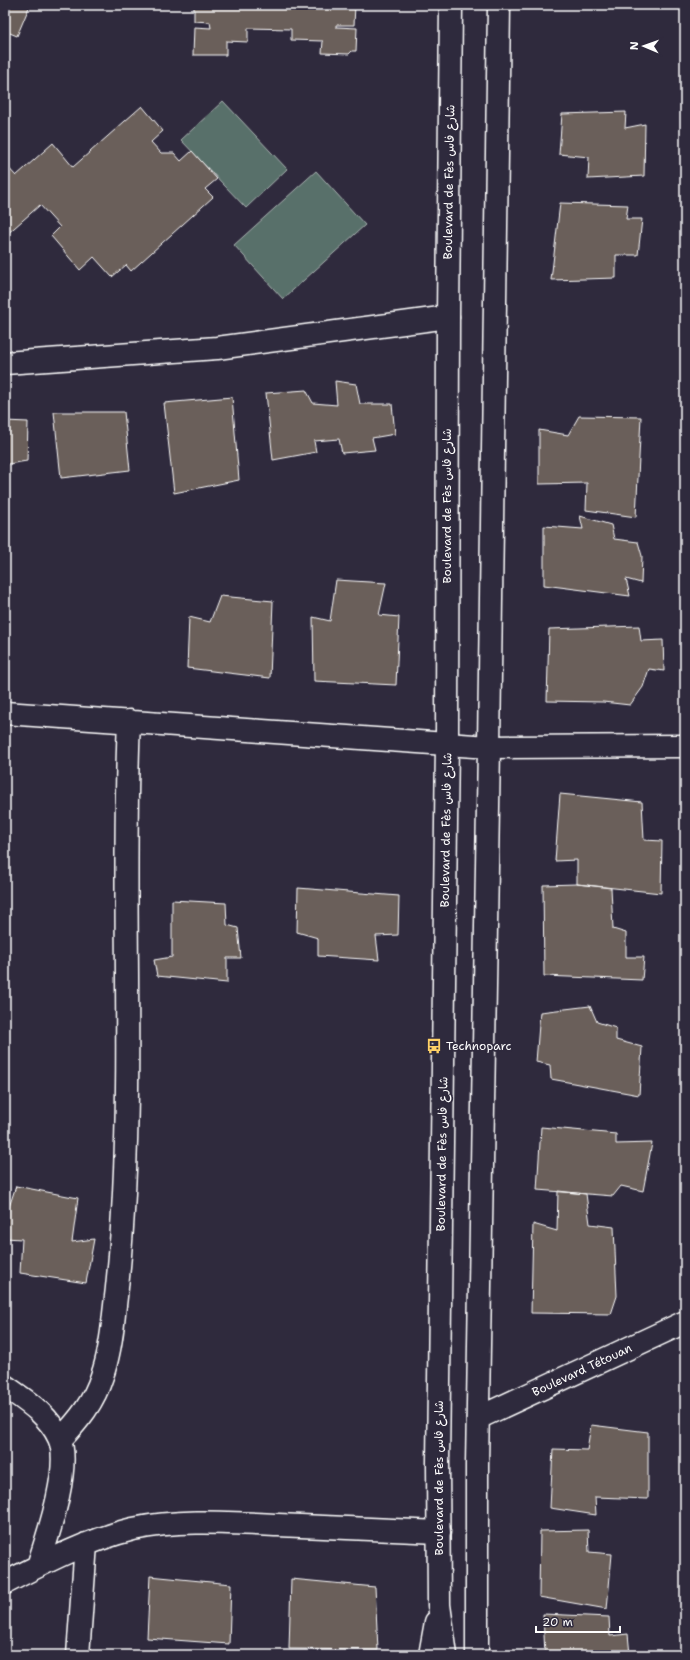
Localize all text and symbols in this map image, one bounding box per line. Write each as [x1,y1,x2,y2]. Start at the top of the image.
north arrow [624,26,664,66]
text: N [627,41,642,50]
street label: Boulevard de Fès شارع فاس [440,104,459,260]
street label: Boulevard de Fès شارع فاس [439,429,456,583]
street label: Boulevard de Fès شارع فاس [437,752,456,908]
bus stop icon: Technoparc [425,1037,443,1055]
place label: Technoparc [446,1038,512,1054]
street label: Boulevard de Fès شارع فاس [433,1076,452,1232]
street label: Boulevard Tétouan [530,1340,634,1400]
street label: Boulevard de Fès شارع فاس [431,1401,448,1555]
scale bar [536,1608,620,1634]
text: 20 m [542,1614,573,1630]

